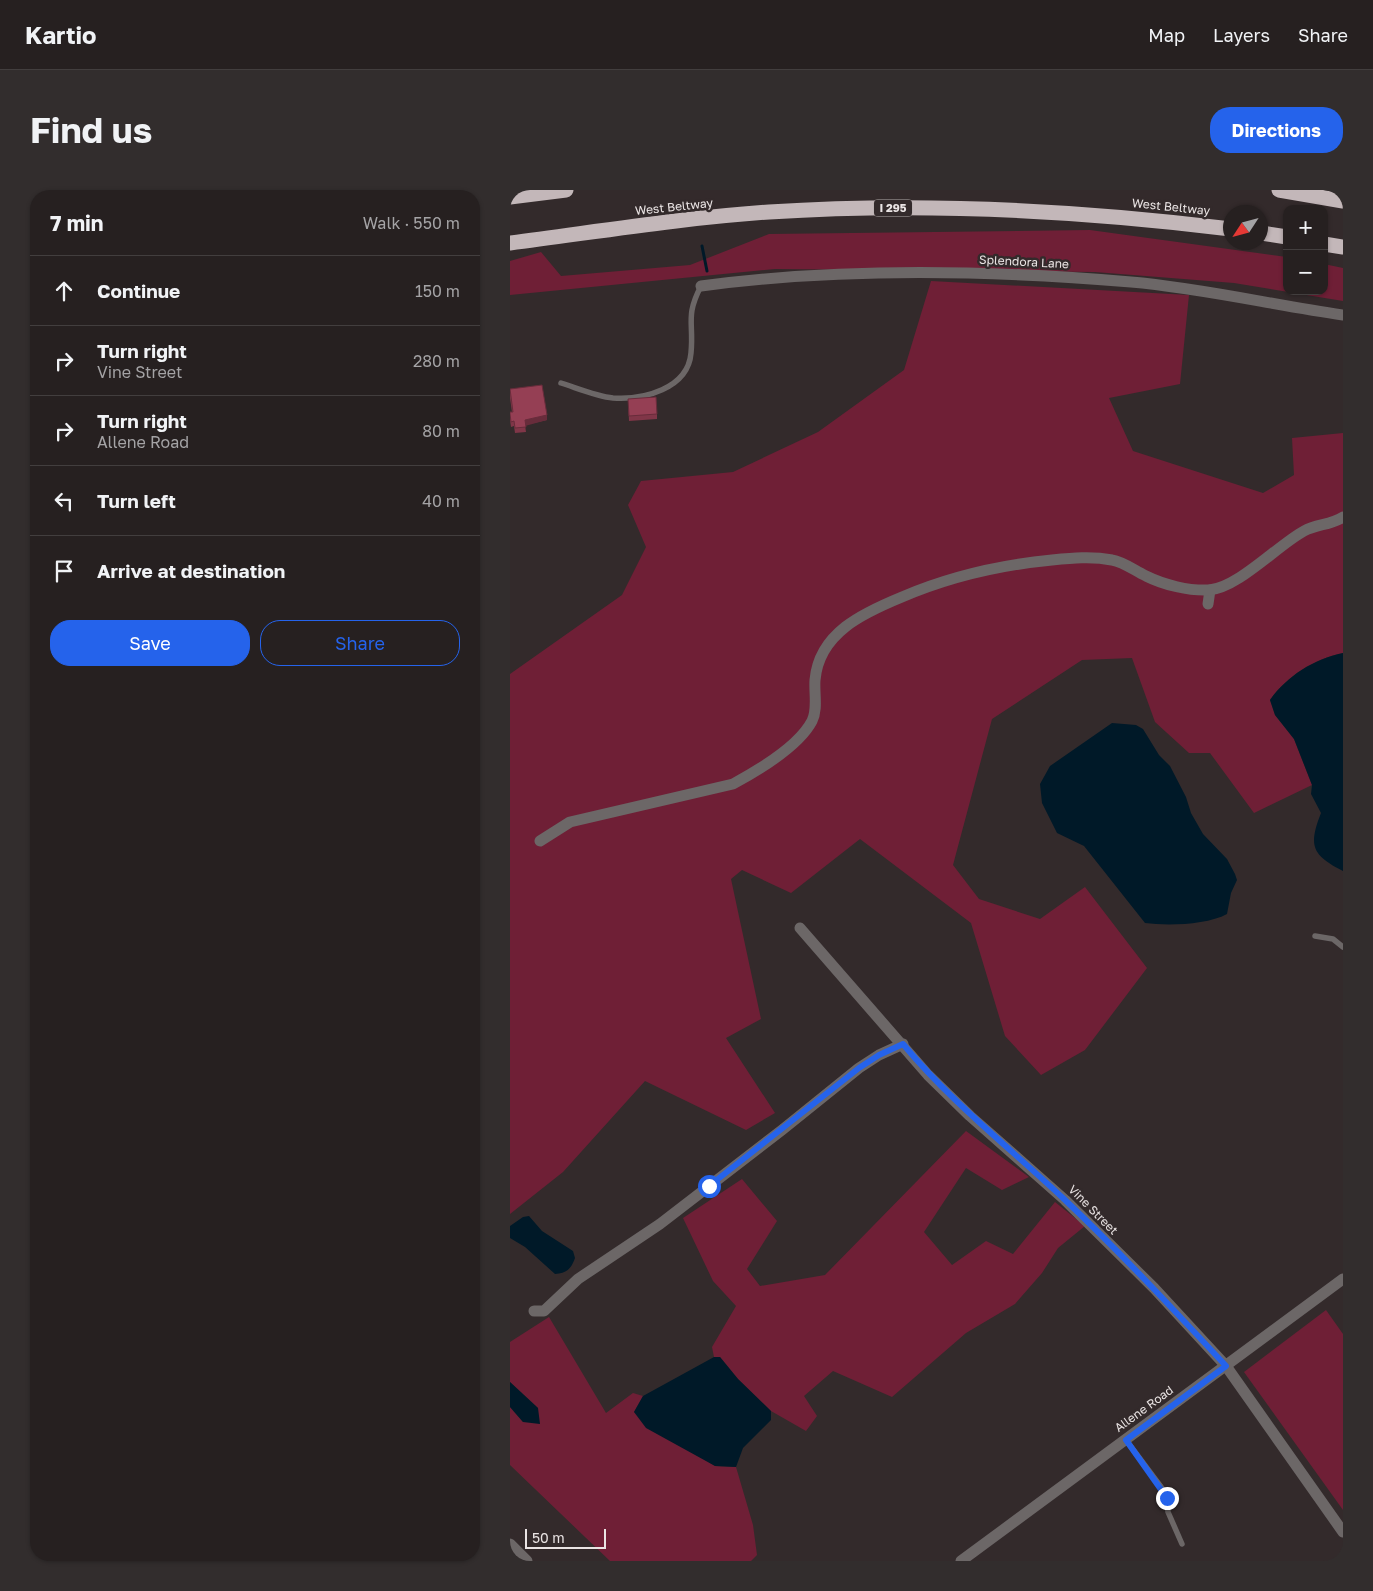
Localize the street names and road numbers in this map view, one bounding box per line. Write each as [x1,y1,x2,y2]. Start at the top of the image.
street label: West Beltway [634,195,714,218]
street label: West Beltway [1131,195,1211,218]
road number: I 295 [874,200,912,217]
street label: Splendora Lane [979,252,1069,271]
street label: Vine Street [1065,1182,1121,1238]
street label: Allene Road [1111,1382,1176,1435]

